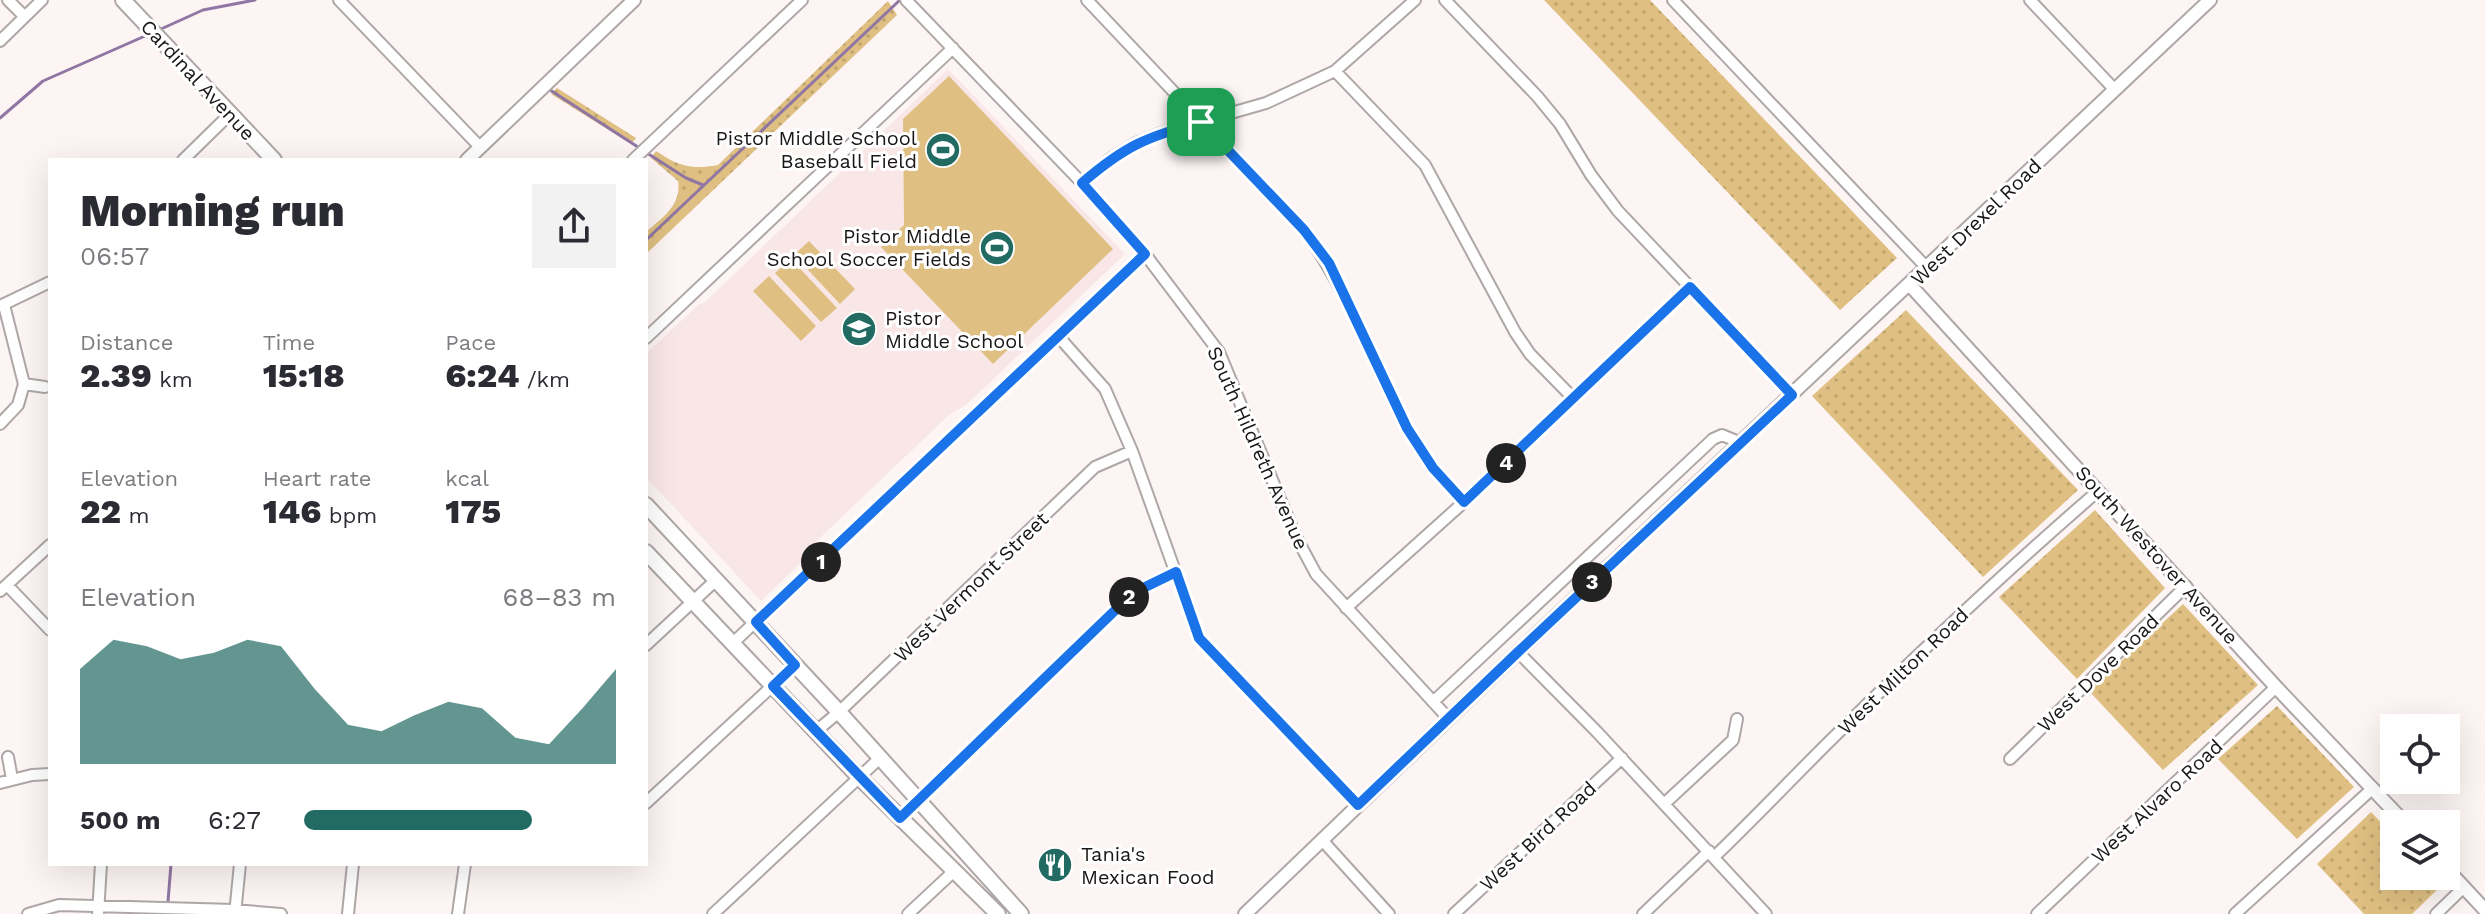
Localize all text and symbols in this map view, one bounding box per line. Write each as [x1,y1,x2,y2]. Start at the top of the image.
street label: Cardinal Avenue [136,15,260,145]
pin [1167,88,1235,156]
icon: arrive [1179,100,1223,144]
place label: Pistor Middle School Baseball Field [716,126,917,173]
sports icon: Pistor Middle School Baseball Field [924,131,962,169]
street label: West Drexel Road [1906,154,2046,290]
button: share [532,184,616,268]
text: Morning run [80,185,345,237]
place label: Pistor Middle School Soccer Fields [767,224,971,271]
sports icon: Pistor Middle School Soccer Fields [978,229,1016,267]
text: 06:57 [80,241,149,271]
place label: Pistor Middle School [885,306,1023,353]
school or university icon: Pistor Middle School [840,310,878,348]
text: Distance [80,330,174,355]
text: Time [263,330,315,355]
text: Pace [445,330,496,355]
street label: South Hildreth Avenue [1202,343,1314,553]
text: 2.39 [80,355,152,395]
text: 15:18 [263,355,345,395]
text: 6:24 [445,355,519,395]
text: km [152,367,193,392]
text: /km [519,367,570,392]
pin: 4 [1486,443,1526,483]
text: 4 [1499,450,1513,475]
street label: South Westover Avenue [2071,461,2243,649]
text: Elevation [80,466,178,491]
text: Heart rate [263,466,371,491]
text: kcal [445,466,489,491]
text: 22 [80,491,121,531]
text: 146 [263,491,321,531]
text: 175 [445,491,501,531]
text: m [121,503,149,528]
text: bpm [321,503,377,528]
street label: West Vermont Street [889,507,1054,667]
pin: 1 [801,542,841,582]
text: 1 [816,549,826,574]
pin: 3 [1572,562,1612,602]
text: 3 [1585,569,1599,594]
pin: 2 [1109,577,1149,617]
text: Elevation [80,582,196,612]
text: 68–83 m [503,582,616,612]
text: 2 [1122,584,1136,609]
street label: West Milton Road [1833,603,1973,739]
street label: West Dove Road [2032,609,2164,737]
map controls [2380,714,2460,890]
button: locate [2380,714,2460,794]
street label: West Alvaro Road [2086,734,2228,868]
street label: West Bird Road [1475,776,1601,896]
text: 500 m [80,805,161,835]
text: 6:27 [208,805,261,835]
button: layers [2380,810,2460,890]
place label: Tania's Mexican Food [1081,842,1214,889]
restaurant icon: Tania's Mexican Food [1036,846,1074,884]

